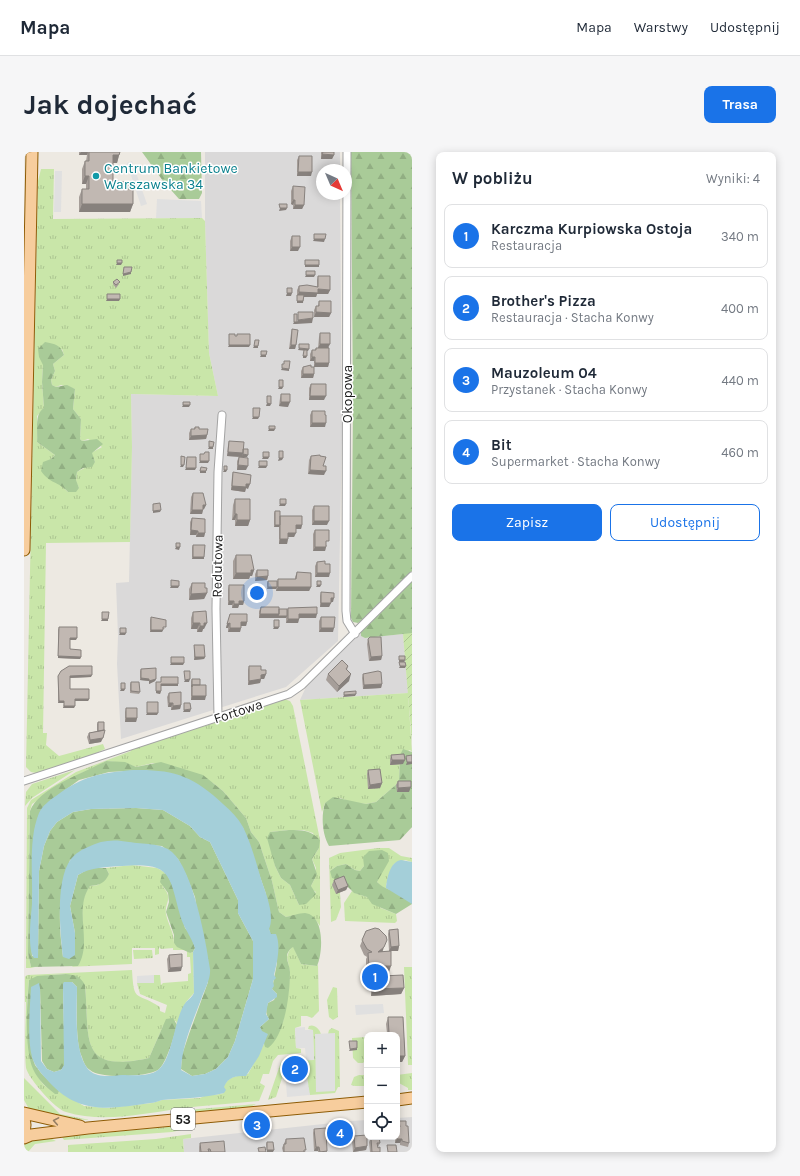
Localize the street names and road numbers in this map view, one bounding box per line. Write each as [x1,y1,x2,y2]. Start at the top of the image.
street label: Okopowa [339,365,356,423]
street label: Redutowa [208,534,227,598]
street label: Fortowa [212,696,265,727]
road number: 53 [171,1108,195,1130]

